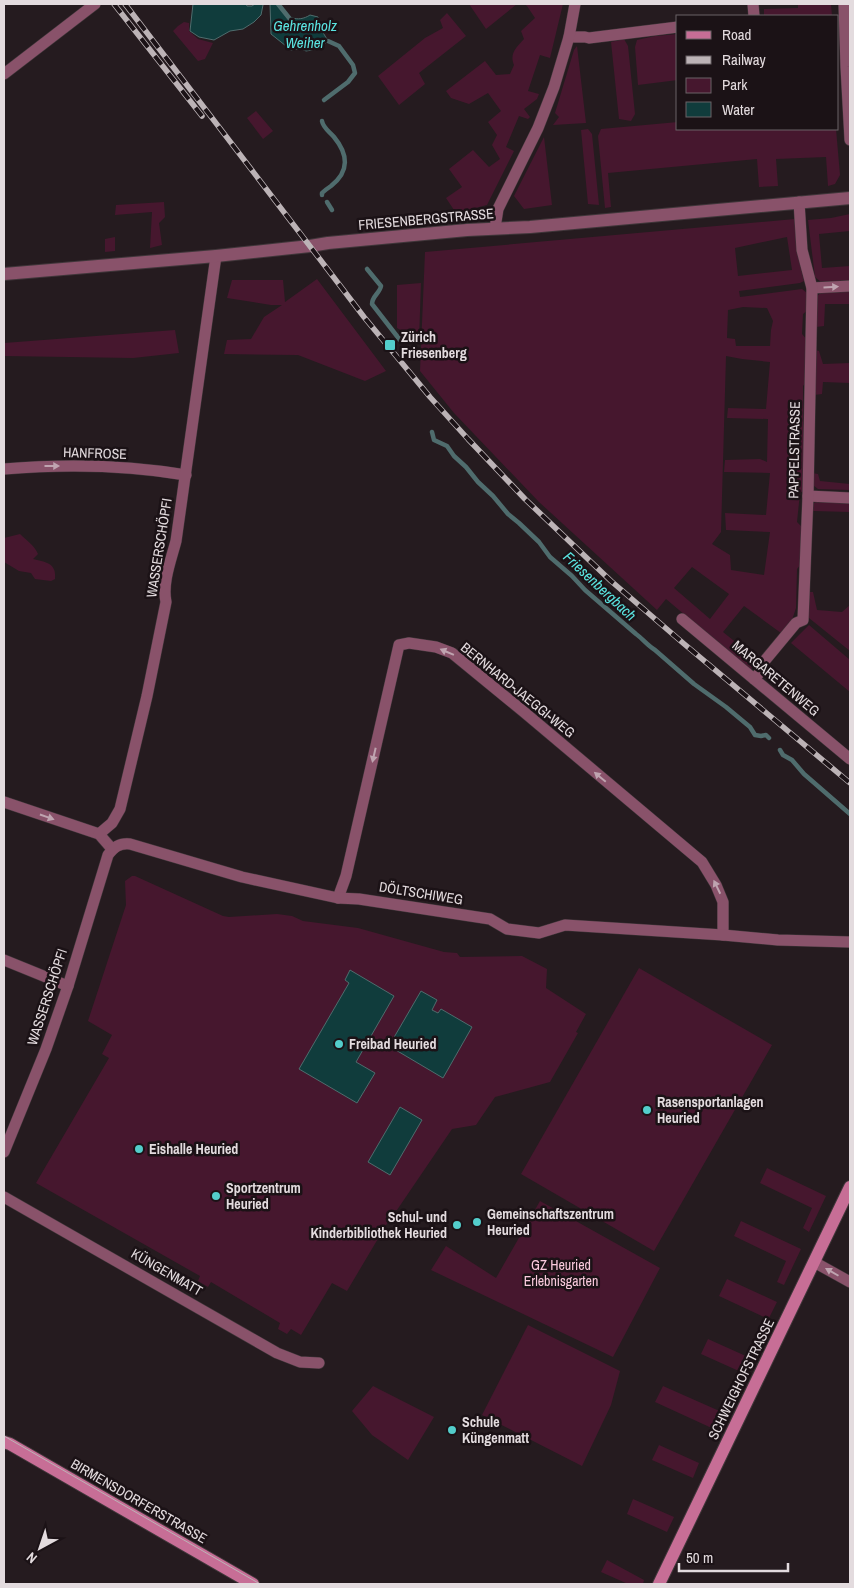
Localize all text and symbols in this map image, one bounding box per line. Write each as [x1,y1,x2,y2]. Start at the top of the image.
water label: Gehrenholz Weiher [273,15,338,53]
legend [676,15,839,130]
text: Road [722,24,751,45]
text: Railway [722,49,767,70]
text: Park [722,74,748,95]
text: Water [722,99,754,120]
street label: FRIESENBERGSTRASSE [358,204,494,234]
one-way arrow [823,282,839,290]
place label: Zürich Friesenberg [401,328,467,362]
marker: Zürich Friesenberg [383,338,397,352]
street label: PAPPELSTRASSE [784,401,804,499]
street label: HANFROSE [63,443,127,463]
one-way arrow [45,462,61,470]
street label: WASSERSCHÖPFI [142,497,176,599]
water label: Friesenbergbach [559,547,641,625]
street label: MARGARETENWEG [729,636,823,720]
street label: BERNHARD-JAEGGI-WEG [457,638,579,742]
one-way arrow [440,647,454,655]
one-way arrow [370,748,378,763]
one-way arrow [593,771,606,782]
one-way arrow [40,814,55,822]
street label: DÖLTSCHIWEG [378,877,464,909]
one-way arrow [712,880,721,895]
street label: WASSERSCHÖPFI [23,946,71,1048]
place label: Freibad Heuried [349,1035,436,1053]
marker: Freibad Heuried [333,1038,345,1050]
place label: Rasensportanlagen Heuried [657,1093,764,1127]
marker: Rasensportanlagen Heuried [641,1104,653,1116]
place label: Eishalle Heuried [149,1140,238,1158]
marker: Eishalle Heuried [133,1143,145,1155]
place label: Sportzentrum Heuried [226,1179,301,1213]
marker: Sportzentrum Heuried [210,1190,222,1202]
place label: Gemeinschaftszentrum Heuried [487,1205,614,1239]
place label: Schul- und Kinderbibliothek Heuried [310,1208,447,1242]
marker: Gemeinschaftszentrum Heuried [471,1216,483,1228]
marker: Schul- und Kinderbibliothek Heuried [451,1219,463,1231]
street label: KÜNGENMATT [128,1244,206,1300]
park label: GZ Heuried Erlebnisgarten [524,1256,598,1290]
one-way arrow [826,1267,839,1276]
street label: SCHWEIGHOFSTRASSE [704,1315,778,1443]
place label: Schule Küngenmatt [462,1413,529,1447]
marker: Schule Küngenmatt [446,1424,458,1436]
street label: BIRMENSDORFERSTRASSE [68,1455,210,1547]
north arrow [15,1523,65,1573]
scale bar [679,1540,788,1572]
text: 50 m [686,1547,713,1568]
text: N [23,1548,41,1568]

